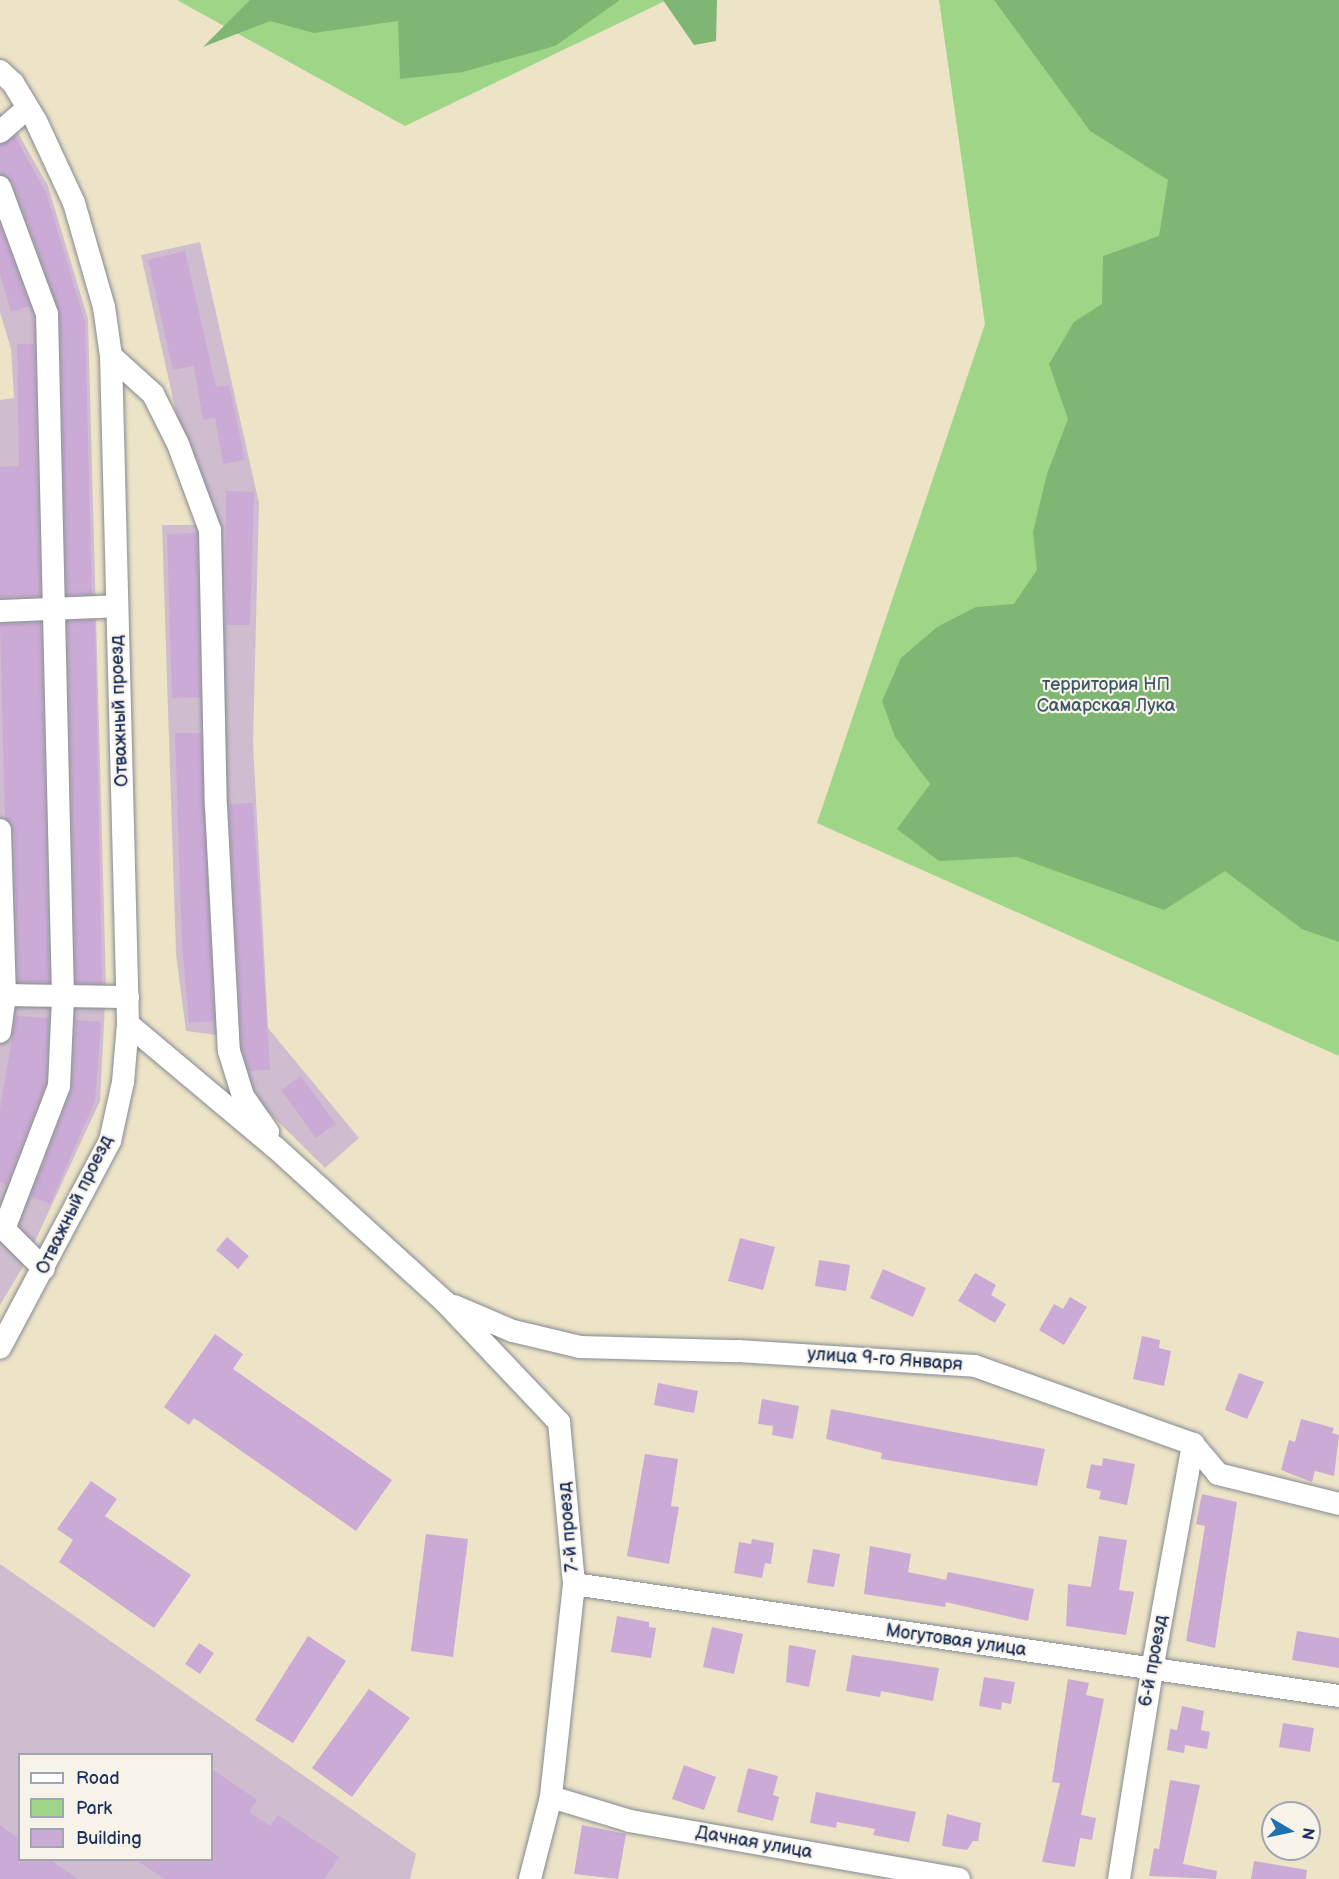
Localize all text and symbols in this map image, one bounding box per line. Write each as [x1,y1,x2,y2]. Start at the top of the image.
street label: Отважный проезд [107,635,133,787]
park label: территория НП Самарская Лука [1037,675,1175,718]
street label: Отважный проезд [32,1132,118,1278]
street label: улица 9-го Января [807,1344,963,1376]
street label: 7-й проезд [554,1481,584,1573]
street label: 6-й проезд [1135,1614,1173,1708]
street label: Могутовая улица [884,1620,1028,1662]
legend [18,1753,213,1861]
text: Road [76,1768,120,1789]
text: Park [76,1798,112,1819]
north arrow [1261,1801,1321,1861]
street label: Дачная улица [694,1822,814,1864]
text: N [1297,1826,1318,1841]
text: Building [76,1828,142,1849]

